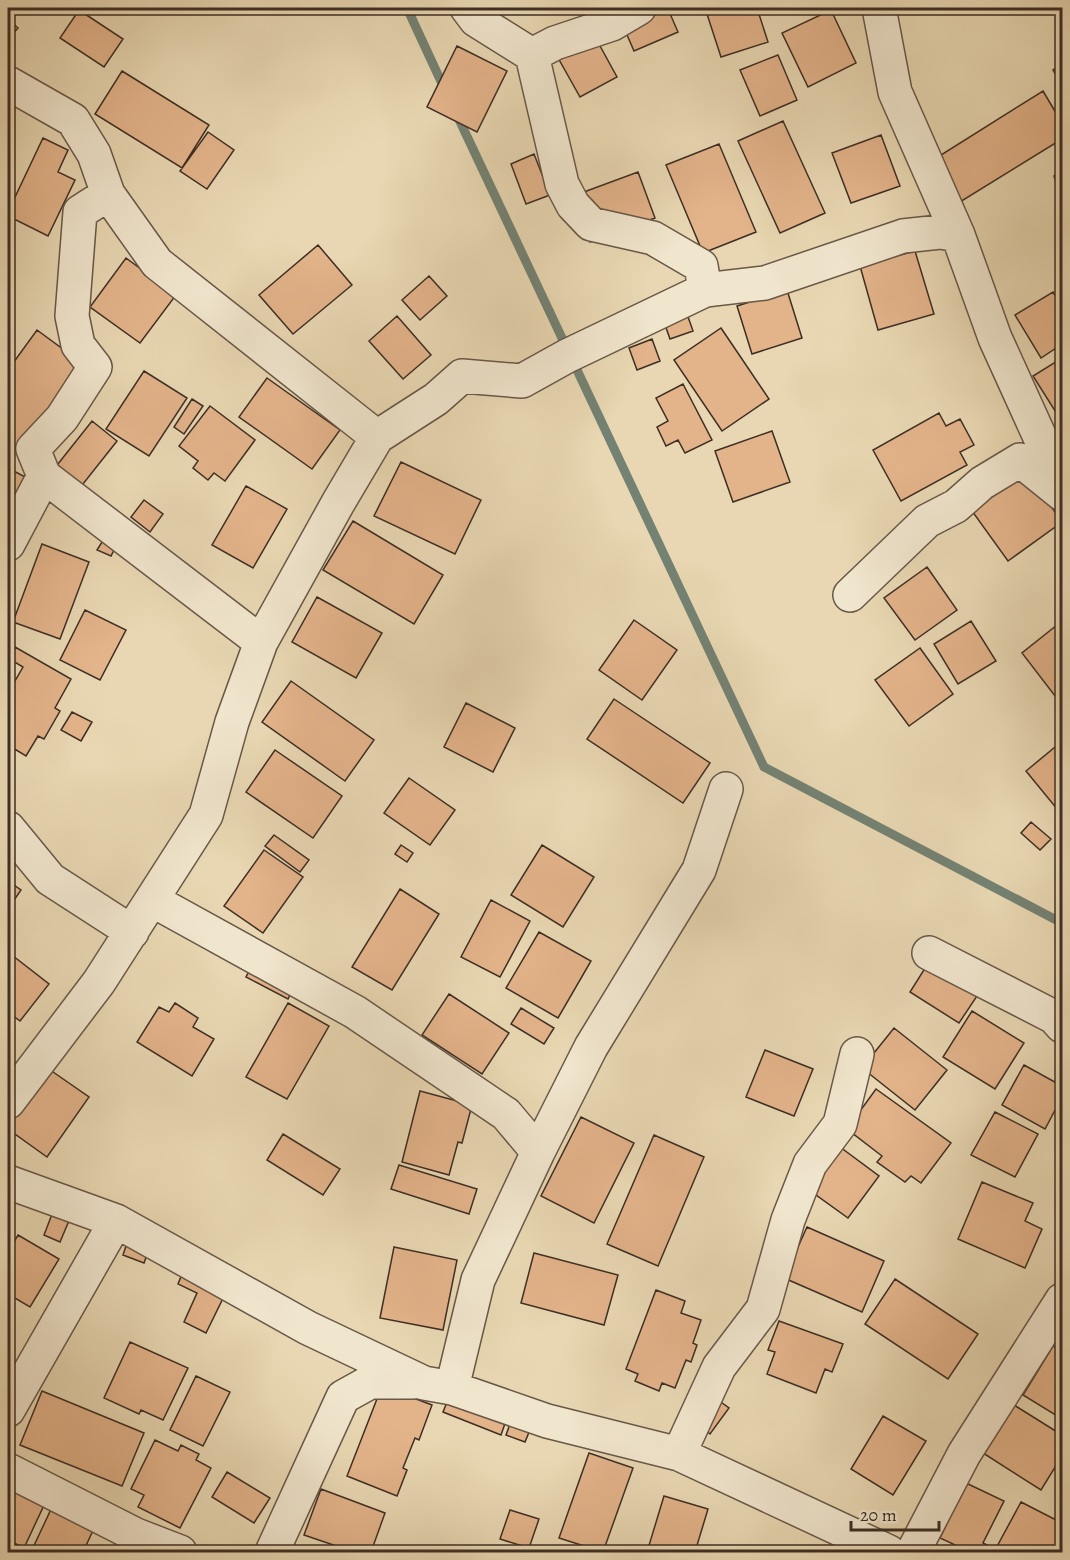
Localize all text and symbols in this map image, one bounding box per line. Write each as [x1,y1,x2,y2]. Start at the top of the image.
scale bar [851,1494,940,1532]
text: 20 m [860,1503,897,1527]

